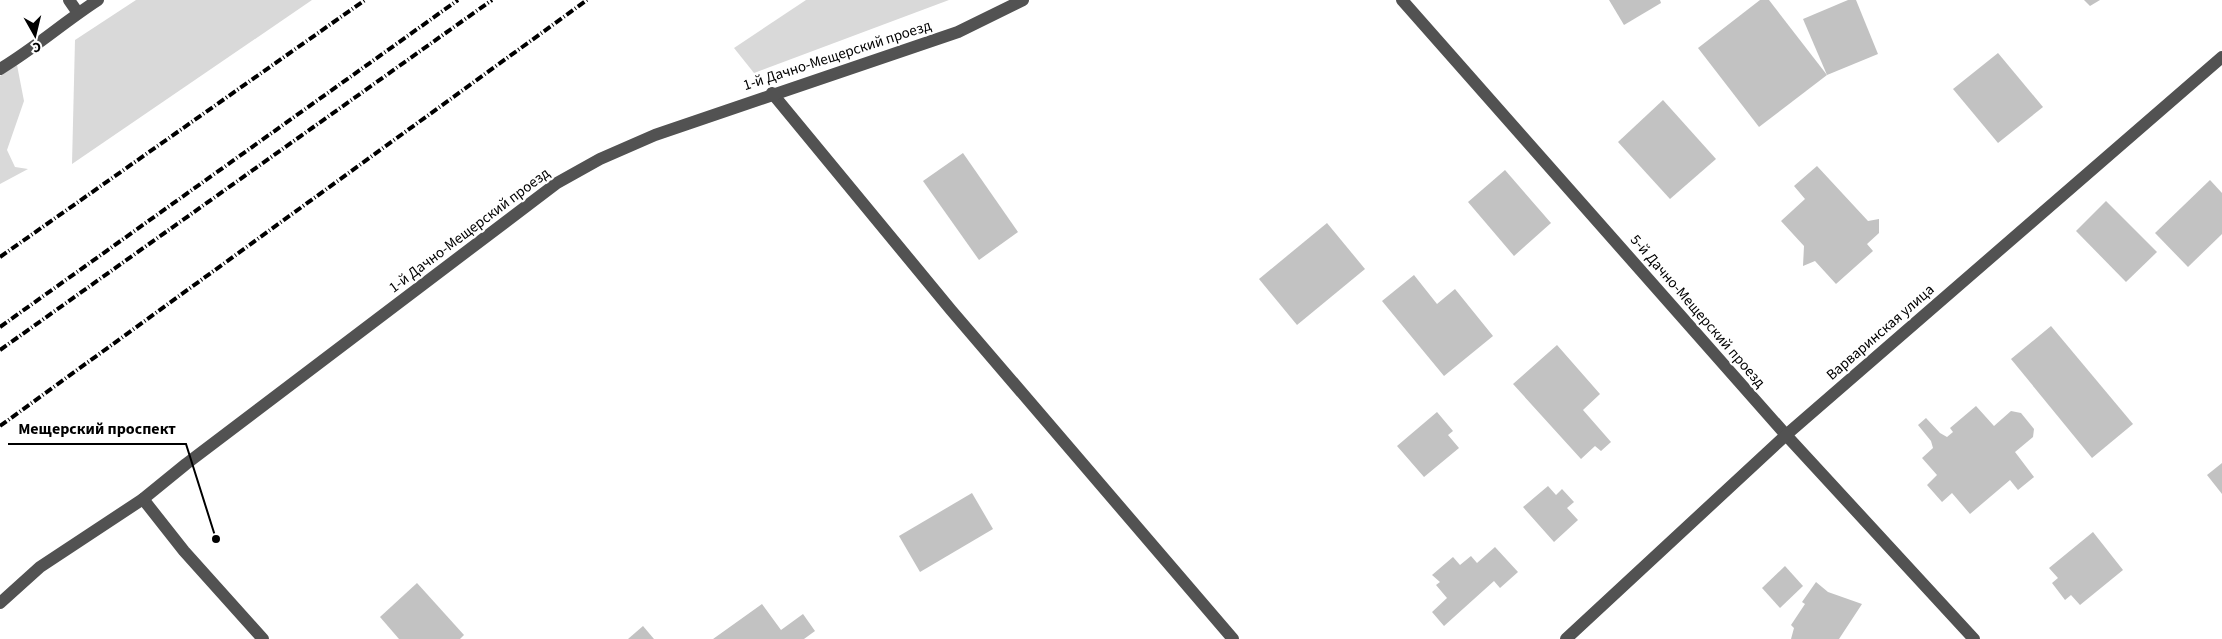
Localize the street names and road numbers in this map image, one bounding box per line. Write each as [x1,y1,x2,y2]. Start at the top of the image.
street label: 1-й Дачно-Мещерский проезд [740,15,934,96]
street label: 1-й Дачно-Мещерский проезд [384,163,554,298]
street label: 5-й Дачно-Мещерский проезд [1625,230,1770,392]
street label: Варваринская улица [1822,280,1939,385]

